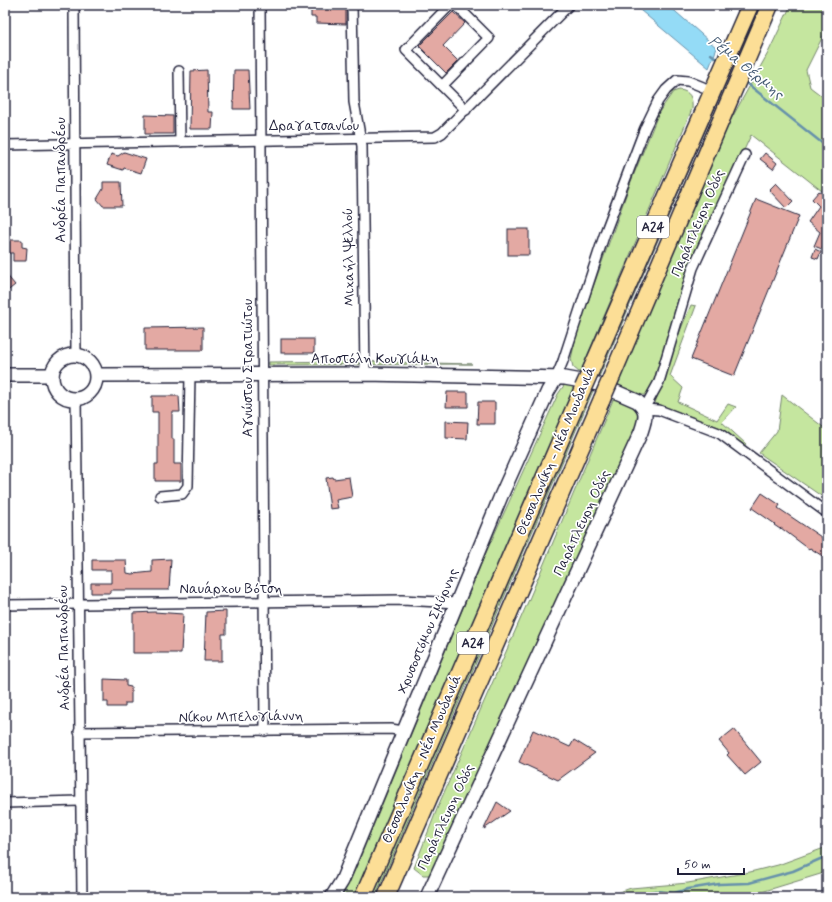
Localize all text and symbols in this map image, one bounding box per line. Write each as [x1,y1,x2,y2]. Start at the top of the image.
water label: Ρέμα Θέρμης [704,32,789,105]
street label: Ανδρέα Παπανδρέου [51,117,70,243]
street label: Δραγατσανίου [269,117,359,135]
street label: Παράπλευρη Οδός [667,167,729,279]
street label: Μιχαήλ Ψελλού [339,208,359,306]
road number: Α24 [637,216,669,238]
street label: Αγνώστου Στρατιώτου [239,299,257,437]
street label: Αποστόλη Κουγιάμη [311,350,439,368]
street label: Θεσσαλονίκη - Νέα Μουδανιά [511,363,600,538]
street label: Παράπλευρη Οδός [550,467,614,579]
street label: Χρυσοστόμου Σμύρνης [393,565,463,697]
street label: Ναυάρχου Βότση [180,580,282,598]
street label: Ανδρέα Παπανδρέου [53,585,74,711]
road number: Α24 [457,632,489,654]
street label: Θεσσαλονίκη - Νέα Μουδανιά [377,671,466,846]
street label: Νίκου Μπελογιάννη [178,707,304,727]
street label: Παράπλευρη Οδός [414,761,478,873]
scale bar [678,850,744,876]
text: 50 m [684,857,711,873]

